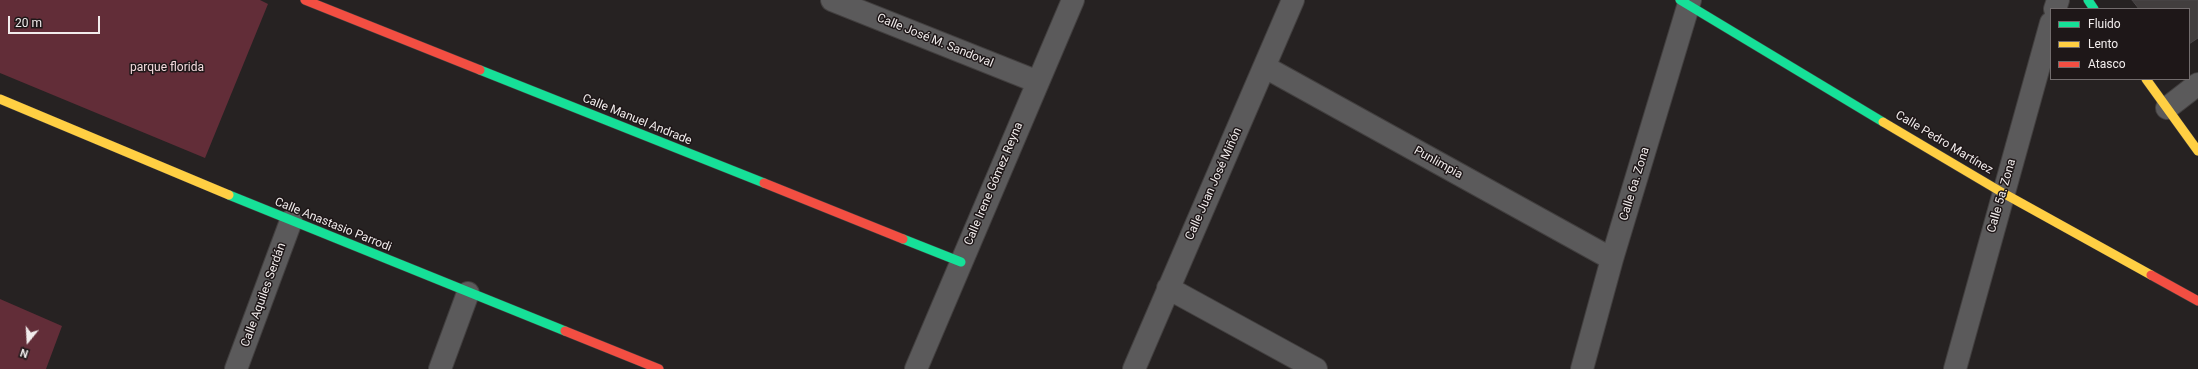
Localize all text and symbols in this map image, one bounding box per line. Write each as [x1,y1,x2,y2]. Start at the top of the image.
scale bar [10,8,102,34]
legend [2050,8,2190,80]
street label: Calle José M. Sandoval [875,11,995,71]
text: 20 m [15,16,42,30]
text: Fluido [2088,17,2121,31]
text: Lento [2088,37,2118,51]
text: Atasco [2088,57,2126,71]
park label: parque florida [130,61,204,75]
street label: Calle Manuel Andrade [580,91,694,149]
street label: Calle Pedro Martínez [1893,108,1995,178]
street label: Calle Irene Gómez Reyna [962,120,1026,248]
street label: Calle Juan José Miñón [1183,126,1245,242]
street label: Punlimpia [1411,144,1465,182]
street label: Calle 6a. Zona [1617,146,1653,222]
street label: Calle 5a. Zona [1985,157,2019,235]
street label: Calle Anastasio Parrodi [273,195,393,255]
street label: Calle Aquiles Serdán [239,241,289,349]
north arrow [8,321,48,361]
text: N [18,346,30,360]

